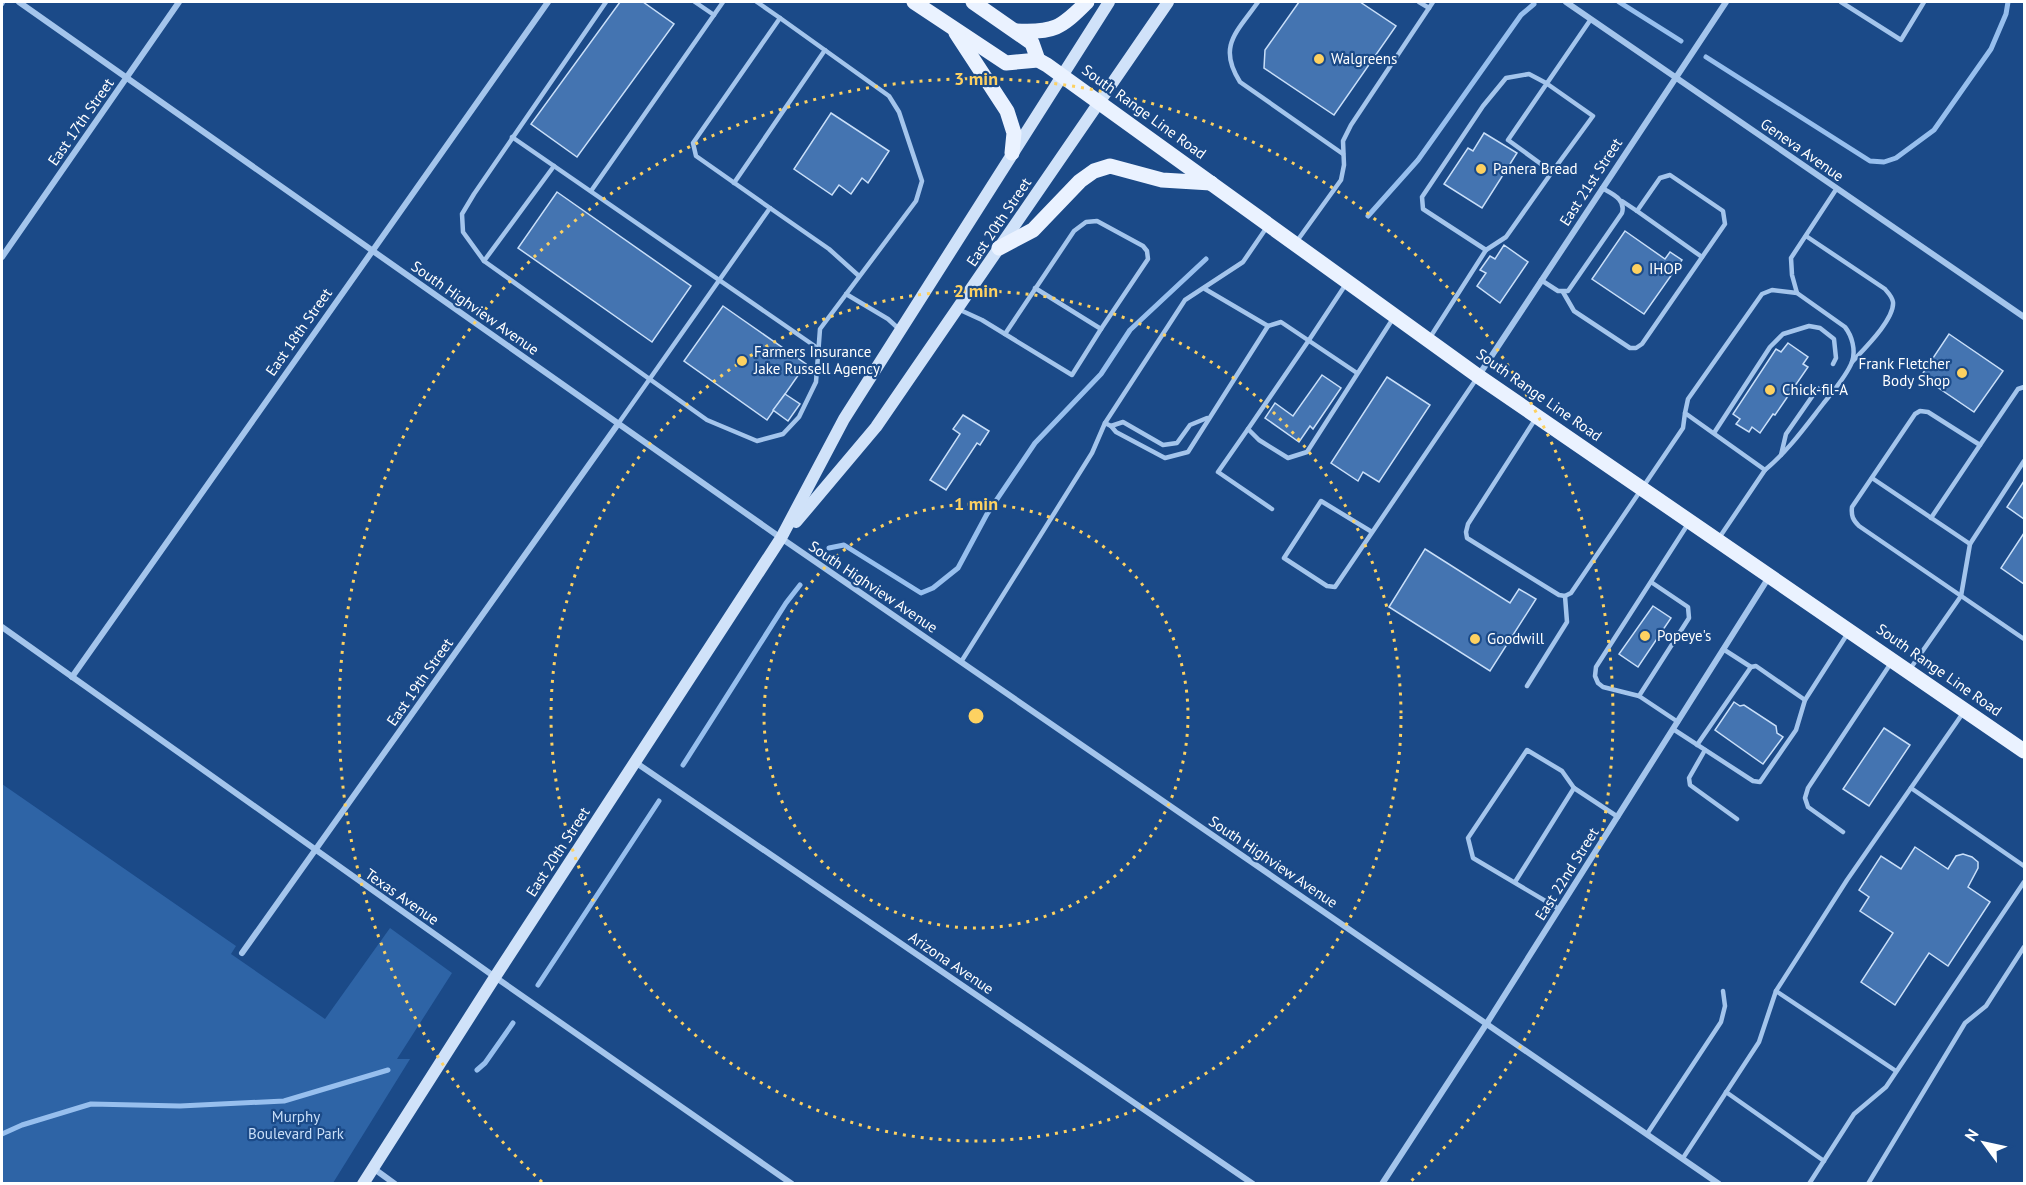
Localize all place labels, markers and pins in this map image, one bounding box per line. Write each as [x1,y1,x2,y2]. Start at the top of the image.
place label: Walgreens [1331,49,1397,68]
marker: Walgreens [1312,52,1326,66]
place label: Panera Bread [1493,159,1578,178]
marker: Panera Bread [1474,162,1488,176]
place label: IHOP [1649,259,1682,278]
marker: IHOP [1630,262,1644,276]
place label: Farmers Insurance Jake Russell Agency [753,342,880,378]
marker: Farmers Insurance Jake Russell Agency [735,354,749,368]
place label: Frank Fletcher Body Shop [1858,354,1950,390]
marker: Frank Fletcher Body Shop [1955,366,1969,380]
place label: Chick-fil-A [1782,380,1848,399]
marker: Chick-fil-A [1763,383,1777,397]
place label: Popeye's [1657,626,1711,645]
place label: Goodwill [1487,629,1545,648]
marker: Popeye's [1638,629,1652,643]
marker: Goodwill [1468,632,1482,646]
centre of rings [966,706,986,726]

